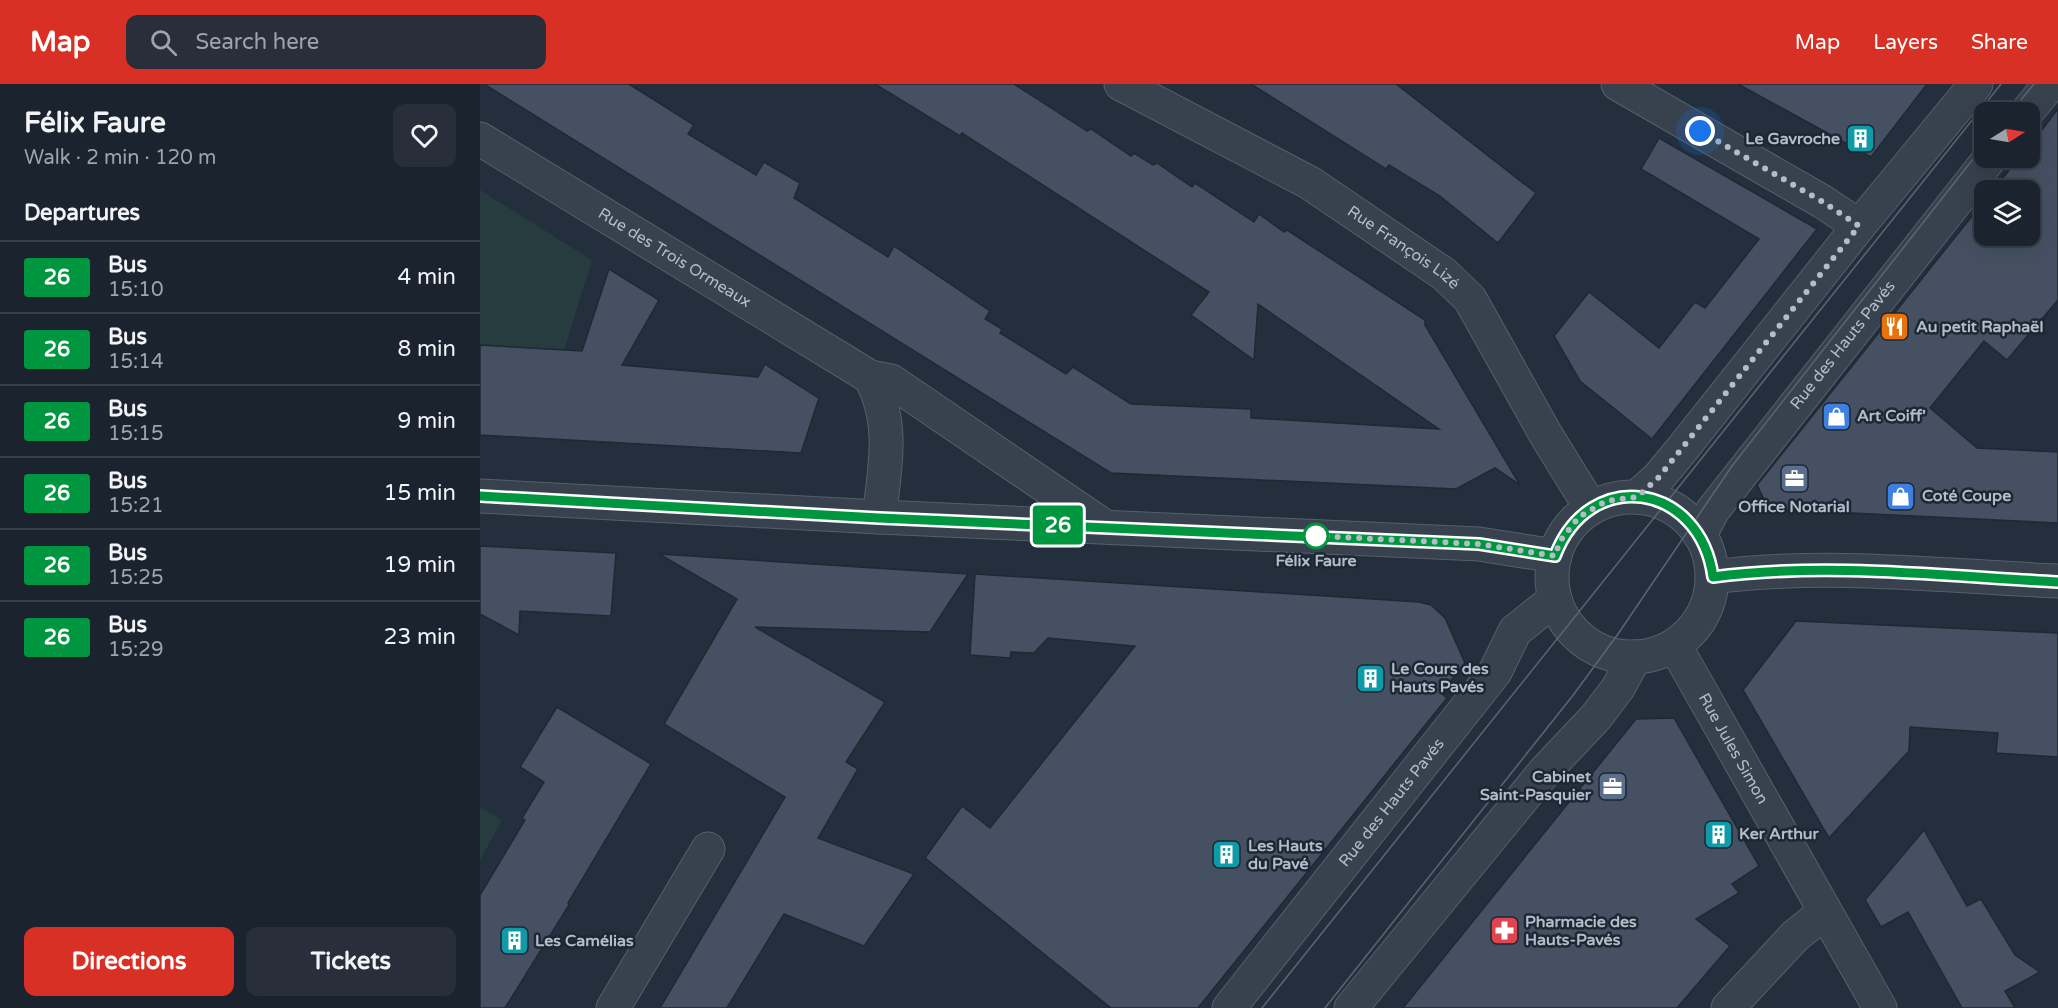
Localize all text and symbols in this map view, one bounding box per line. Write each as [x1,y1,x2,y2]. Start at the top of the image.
search box [126,15,546,69]
text: Map [30,25,90,59]
icon: search [147,26,180,59]
text: Search here [195,29,319,55]
text: Map [1795,30,1840,55]
text: Layers [1873,30,1938,55]
text: Share [1971,30,2028,55]
north arrow [1974,102,2040,168]
map controls [1974,102,2040,246]
button: heart [393,104,456,167]
text: Félix Faure [24,106,166,140]
your location [1685,116,1715,146]
building icon: Le Gavroche [1845,123,1877,155]
place label: Le Gavroche [1745,129,1840,149]
text: Walk · 2 min · 120 m [24,146,216,170]
button: layers [1974,180,2040,246]
text: Departures [24,200,140,226]
street label: Rue François Lizé [1343,201,1464,294]
street label: Rue des Trois Ormeaux [594,203,755,312]
text: Bus [108,252,147,278]
text: 4 min [397,264,456,290]
text: 26 [44,265,70,290]
street label: Rue des Hauts Pavés [1786,277,1900,414]
text: 15:10 [108,278,163,302]
restaurant icon: Au petit Raphaël [1879,311,1911,343]
place label: Au petit Raphaël [1916,317,2043,337]
text: Bus [108,324,147,350]
text: 8 min [397,336,456,362]
text: 26 [44,337,70,362]
text: 15:14 [108,350,163,374]
text: Bus [108,396,147,422]
shop icon: Art Coiff' [1820,400,1852,432]
place label: Art Coiff' [1857,406,1926,426]
text: 9 min [397,408,456,434]
text: 26 [44,409,70,434]
text: 15:15 [108,422,163,446]
office icon: Office Notarial [1778,463,1810,495]
text: Bus [108,468,147,494]
text: 15 min [384,480,456,506]
shop icon: Coté Coupe [1885,480,1917,512]
text: 26 [44,481,70,506]
place label: Coté Coupe [1922,486,2011,506]
text: 15:21 [108,494,163,518]
place label: Office Notarial [1738,497,1850,517]
line badge: 26 [1031,506,1085,544]
text: 26 [1045,513,1071,538]
marker: Félix Faure [1303,523,1329,549]
text: Bus [108,540,147,566]
place label: Félix Faure [1275,551,1357,571]
text: 19 min [384,552,456,578]
text: 26 [44,553,70,578]
text: 15:25 [108,566,163,590]
text: Bus [108,612,147,638]
text: 23 min [384,624,456,650]
text: 26 [44,625,70,650]
text: 15:29 [108,638,163,662]
place label: Le Cours des Hauts Pavés [1391,659,1489,697]
building icon: Le Cours des Hauts Pavés [1354,662,1386,694]
street label: Rue Jules Simon [1694,690,1773,808]
street label: Rue des Hauts Pavés [1335,734,1449,871]
place label: Cabinet Saint-Pasquier [1480,767,1592,805]
office icon: Cabinet Saint-Pasquier [1596,770,1628,802]
building icon: Ker Arthur [1702,818,1734,850]
place label: Ker Arthur [1739,824,1820,844]
place label: Les Hauts du Pavé [1248,836,1323,874]
building icon: Les Hauts du Pavé [1211,839,1243,871]
place label: Pharmacie des Hauts-Pavés [1525,912,1637,950]
pharmacy icon: Pharmacie des Hauts-Pavés [1488,915,1520,947]
building icon: Les Camélias [498,925,530,957]
button: Directions [24,927,234,996]
button: Tickets [246,927,456,996]
place label: Les Camélias [535,931,634,951]

